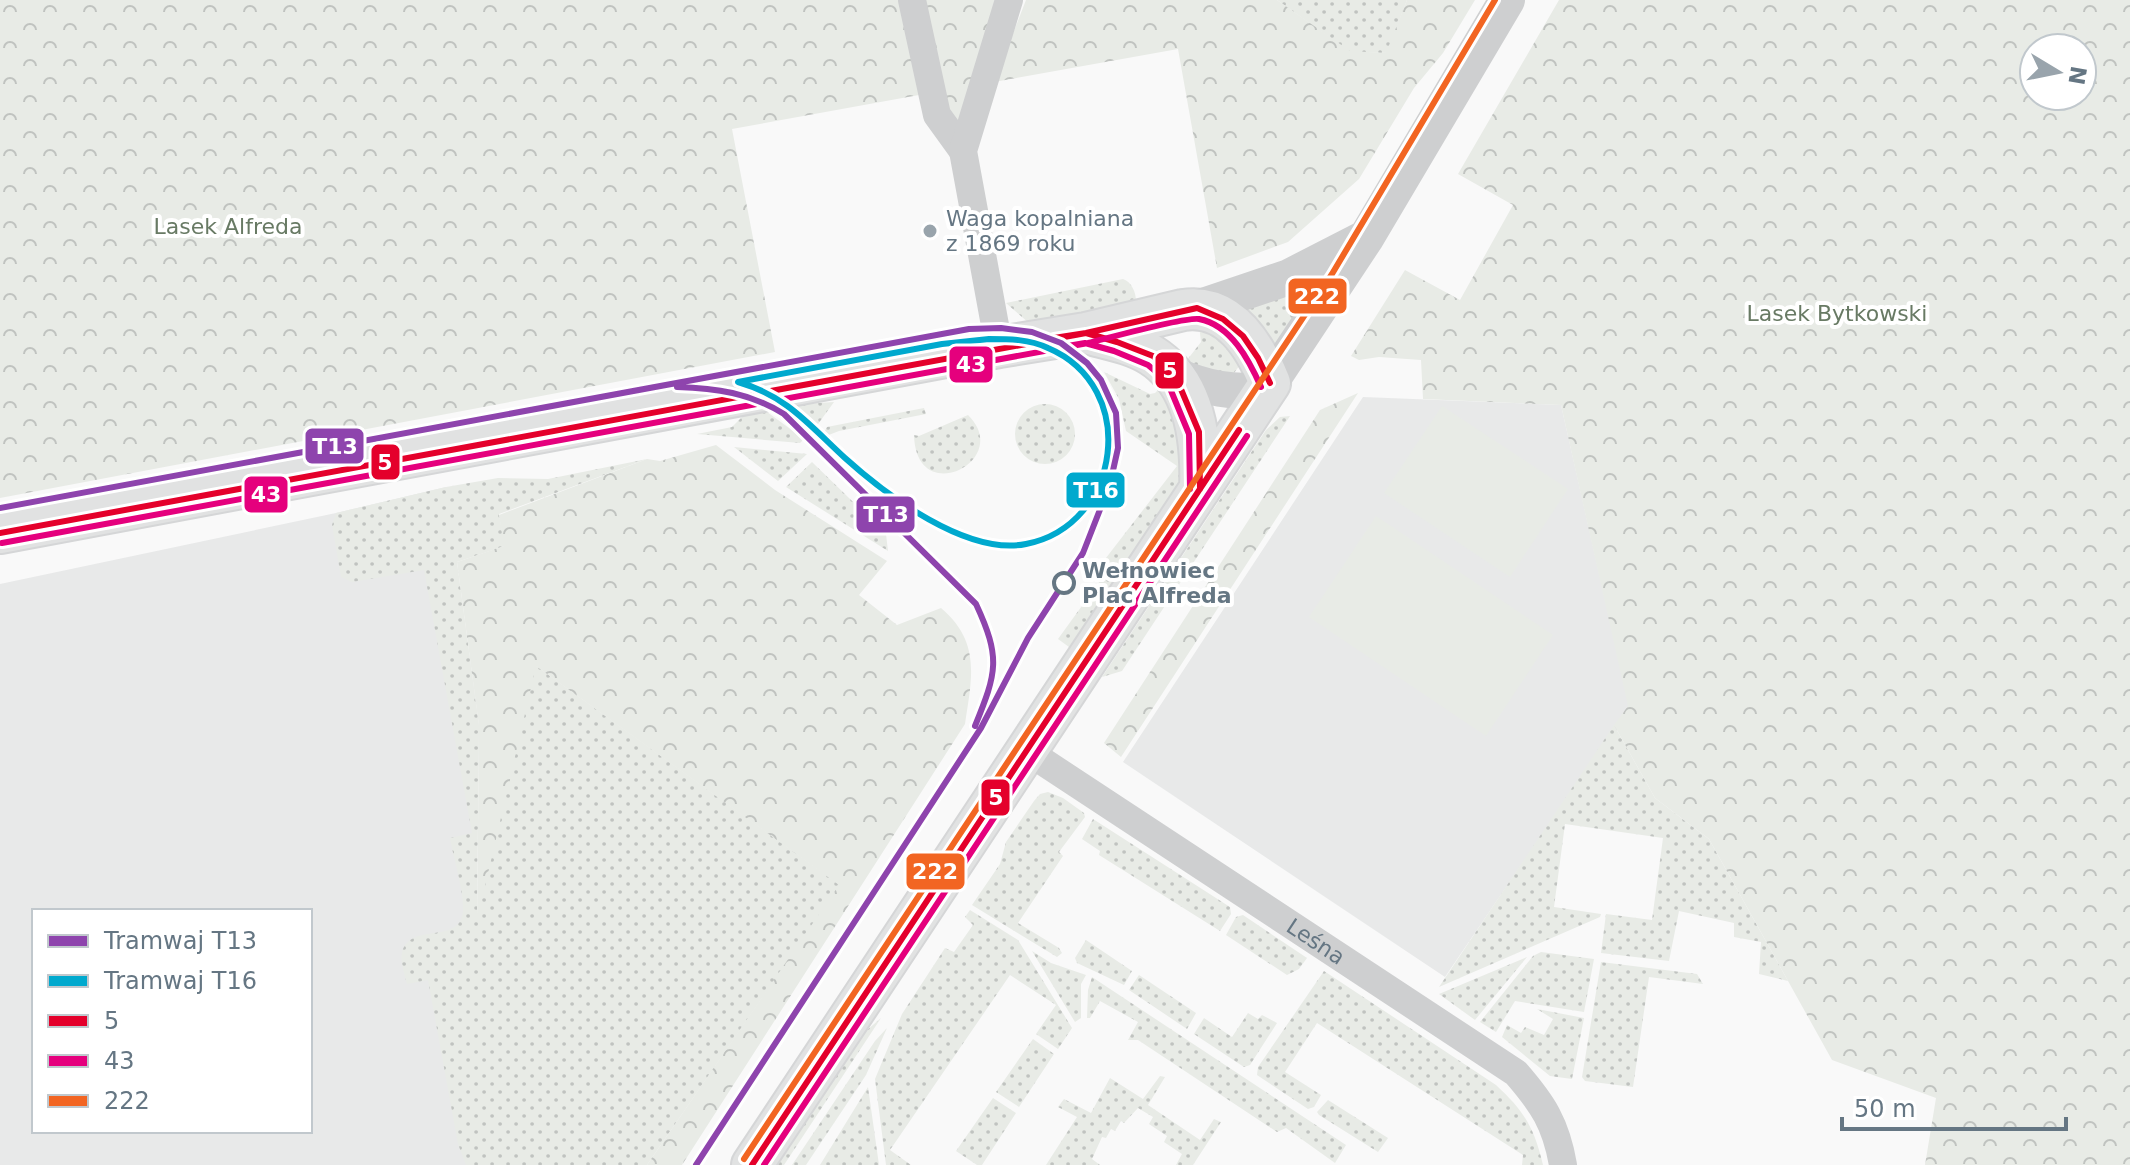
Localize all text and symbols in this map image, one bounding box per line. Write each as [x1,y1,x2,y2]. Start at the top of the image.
north arrow [2018,32,2098,112]
text: N [2063,64,2091,87]
place label: Waga kopalniana z 1869 roku [946,206,1134,256]
park label: Lasek Alfreda [154,214,302,239]
marker: Waga kopalniana z 1869 roku [921,222,939,240]
line badge: 222 [1287,277,1348,315]
text: 222 [1294,284,1340,309]
park label: Lasek Bytkowski [1747,301,1927,326]
line badge: 43 [948,345,994,384]
line badge: 5 [1154,351,1185,390]
text: 43 [956,352,986,377]
text: 5 [1162,358,1178,383]
line badge: T13 [304,427,365,465]
text: T13 [312,434,358,459]
line badge: 5 [370,443,401,481]
text: 5 [377,450,393,475]
line badge: T16 [1065,471,1126,509]
line badge: 43 [243,475,289,514]
text: T16 [1073,478,1119,503]
text: 43 [251,482,281,507]
line badge: T13 [855,495,916,534]
text: T13 [863,502,909,527]
place label: Wełnowiec Plac Alfreda [1082,558,1232,608]
marker: Wełnowiec Plac Alfreda [1053,572,1075,594]
line badge: 5 [980,778,1011,817]
text: 5 [988,785,1004,810]
line badge: 222 [905,852,966,891]
text: 222 [912,859,958,884]
legend [32,909,312,1133]
street label: Leśna [1282,913,1350,969]
text: Tramwaj T13 [103,927,257,955]
text: Tramwaj T16 [103,967,257,995]
text: 5 [104,1007,119,1035]
text: 43 [104,1047,135,1075]
scale bar [1842,1081,2066,1131]
text: 222 [104,1087,150,1115]
text: 50 m [1854,1095,1916,1123]

